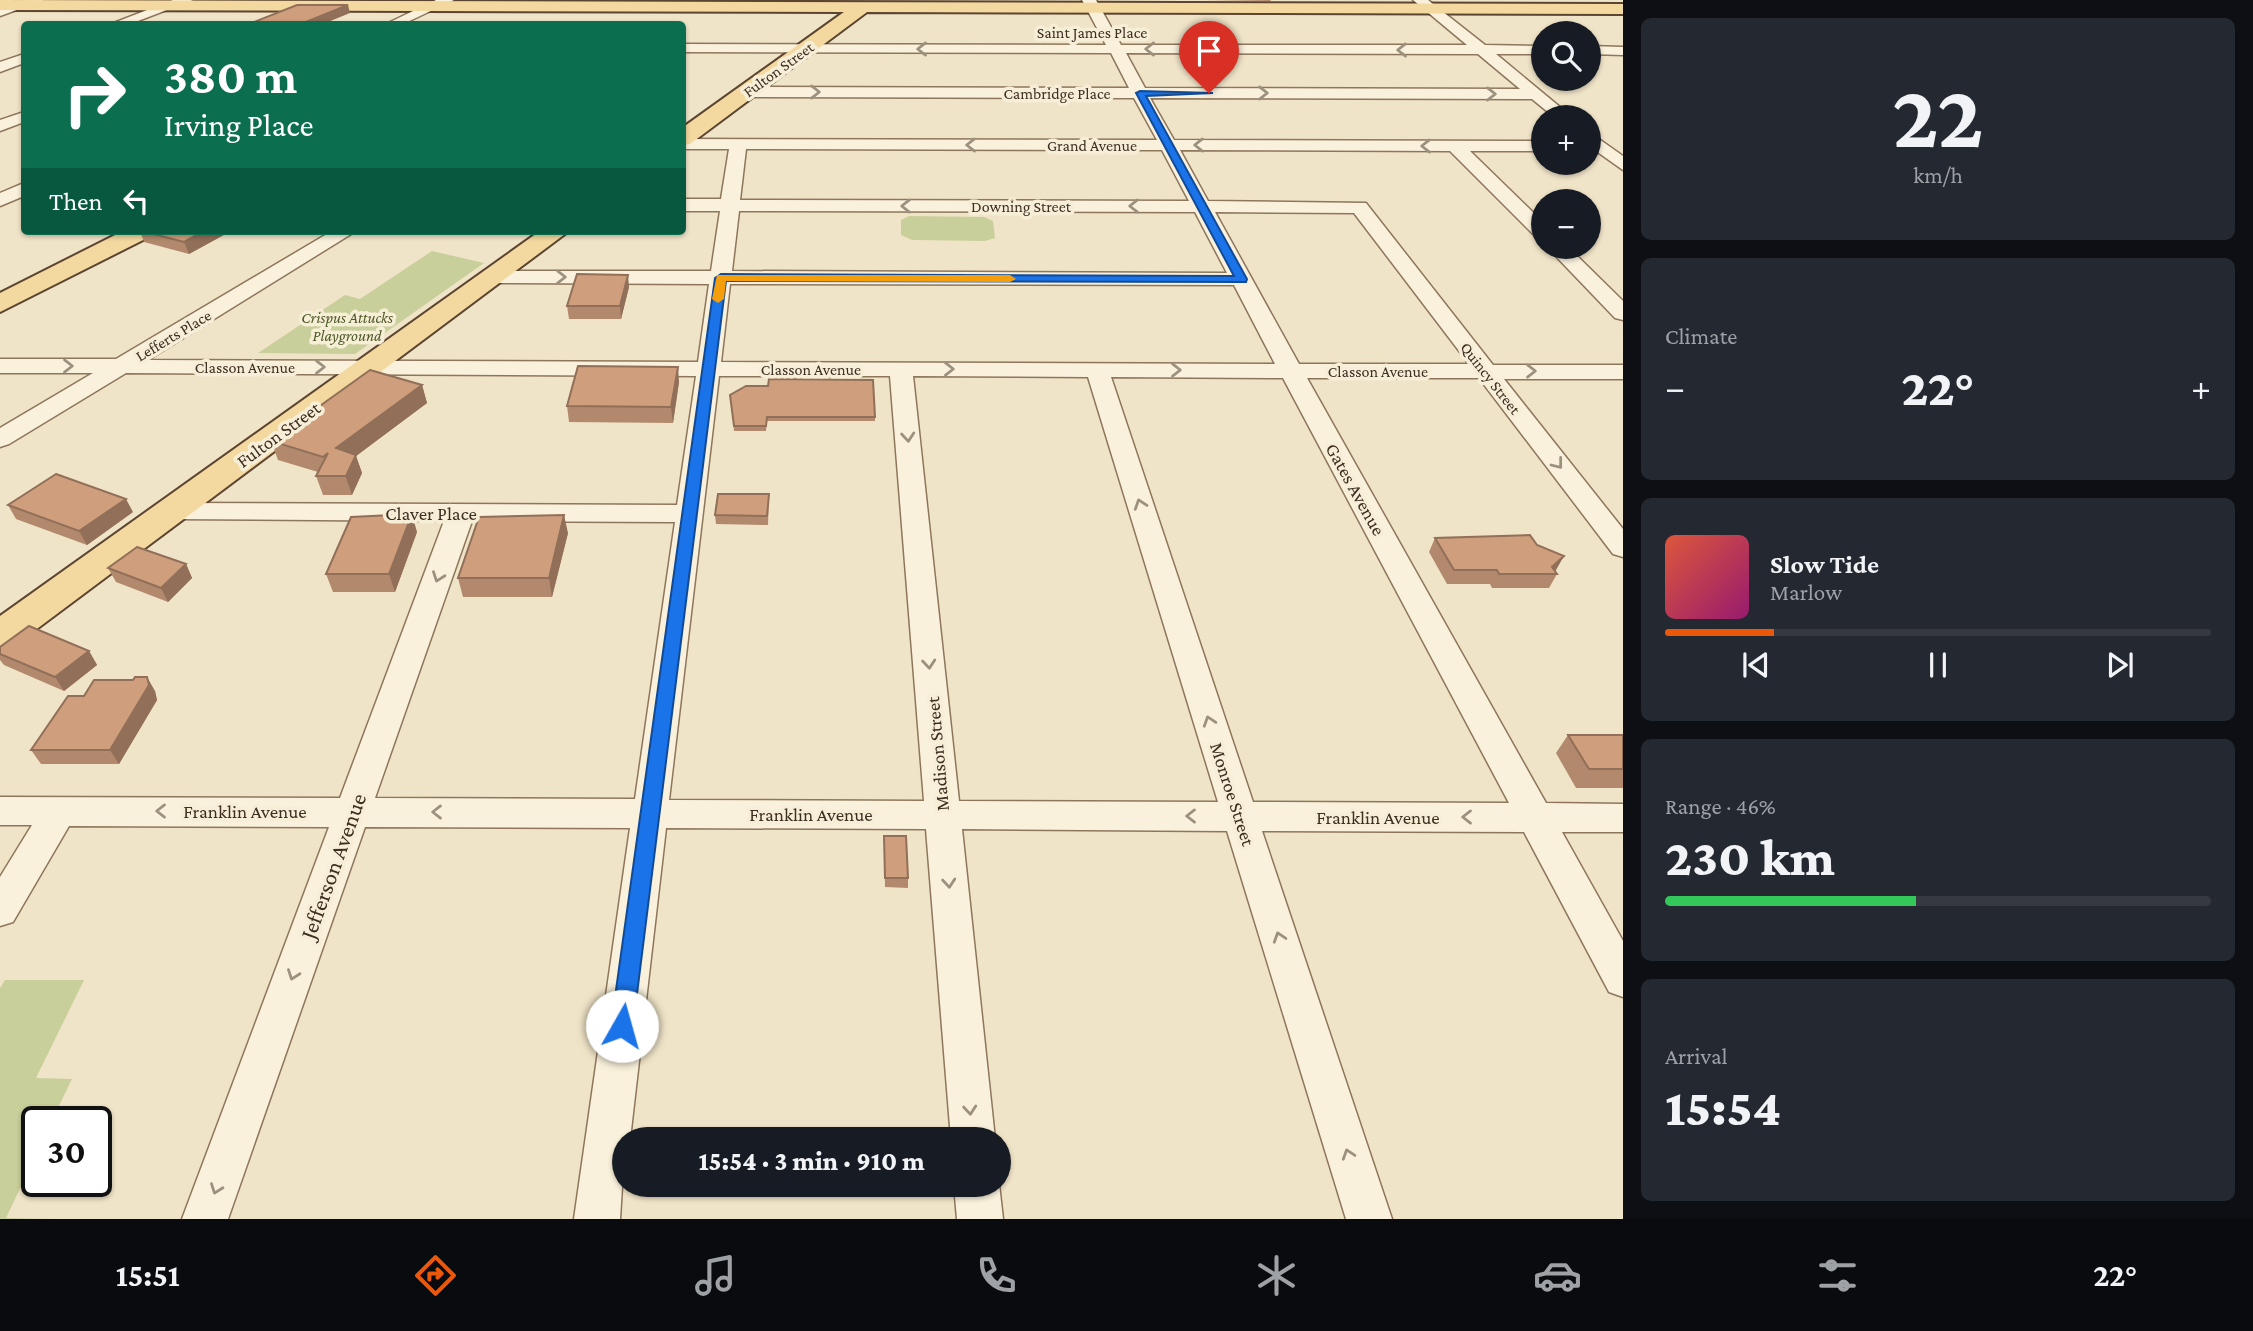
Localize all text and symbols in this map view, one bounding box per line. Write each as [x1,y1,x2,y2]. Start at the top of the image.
pin [1179,21,1239,93]
map controls [1531,21,1601,259]
button: search [1531,21,1601,91]
street label: Saint James Place [1037,24,1147,42]
icon: arrive [1190,32,1228,70]
street label: Fulton Street [740,38,817,101]
one-way arrow [917,41,927,57]
one-way arrow [1144,41,1155,57]
one-way arrow [1396,42,1407,58]
icon: right [49,49,140,140]
text: 380 m [164,49,297,104]
text: 22 [1892,65,1984,167]
one-way arrow [810,84,821,100]
street label: Cambridge Place [1003,85,1111,103]
one-way arrow [1258,86,1269,101]
one-way arrow [1486,86,1496,102]
button: + [1531,105,1601,175]
text: Irving Place [164,107,313,143]
one-way arrow [966,137,976,153]
street label: Grand Avenue [1047,137,1137,154]
one-way arrow [1193,137,1204,153]
one-way arrow [1421,138,1431,154]
text: km/h [1913,162,1963,188]
icon: left [117,182,155,220]
text: Then [49,187,103,216]
button: − [1531,189,1601,259]
one-way arrow [900,198,911,214]
street label: Downing Street [971,198,1072,216]
one-way arrow [1128,198,1138,214]
one-way arrow [557,269,567,285]
street label: Lefferts Place [133,306,214,365]
park label: Crispus Attucks Playground [301,309,393,345]
text: Climate [1665,323,1737,349]
street label: Quincy Street [1456,339,1524,419]
one-way arrow [63,358,74,374]
text: 22° [1901,358,1975,416]
street label: Classon Avenue [195,359,295,376]
one-way arrow [315,359,326,375]
street label: Classon Avenue [761,361,861,378]
one-way arrow [944,361,955,377]
one-way arrow [1172,362,1182,378]
street label: Classon Avenue [1328,363,1428,380]
one-way arrow [1526,363,1537,379]
text: − [1665,366,1685,408]
text: + [2191,366,2211,408]
street label: Fulton Street [232,397,325,472]
one-way arrow [900,431,915,443]
street label: Gates Avenue [1322,439,1390,539]
one-way arrow [1549,456,1562,468]
one-way arrow [1134,498,1148,511]
street label: Claver Place [385,503,477,524]
text: Slow Tide [1770,550,1879,579]
one-way arrow [432,571,446,583]
text: Marlow [1770,579,1842,605]
icon: previous [1737,646,1775,684]
icon: pause [1919,646,1957,684]
icon: next [2101,646,2139,684]
one-way arrow [921,658,936,669]
street label: Madison Street [922,695,953,812]
one-way arrow [1203,715,1218,727]
street label: Monroe Street [1206,740,1259,849]
street label: Jefferson Avenue [294,789,371,944]
text: Range · 46% [1665,793,1776,819]
street label: Franklin Avenue [183,801,307,822]
one-way arrow [155,803,165,819]
one-way arrow [431,804,442,820]
street label: Franklin Avenue [749,804,873,825]
street label: Franklin Avenue [1316,807,1440,828]
one-way arrow [1185,808,1195,824]
one-way arrow [1461,810,1472,825]
text: 230 km [1665,828,1835,886]
one-way arrow [941,878,956,889]
one-way arrow [1272,932,1287,944]
one-way arrow [287,969,301,981]
position arrow [585,989,659,1063]
text: Arrival [1665,1043,1728,1069]
text: 15:54 [1665,1078,1781,1136]
one-way arrow [962,1104,977,1115]
speed limit sign: 30 [21,1106,112,1197]
text: 15:54 · 3 min · 910 m [698,1147,925,1176]
one-way arrow [1342,1148,1356,1161]
one-way arrow [210,1183,224,1195]
icon: directions [411,1251,460,1300]
icon: music [691,1251,740,1300]
icon: phone [972,1251,1021,1300]
icon: climate [1252,1251,1301,1300]
icon: car [1533,1251,1582,1300]
icon: filters [1813,1251,1862,1300]
text: 15:51 [116,1257,180,1293]
text: 22° [2093,1257,2137,1293]

